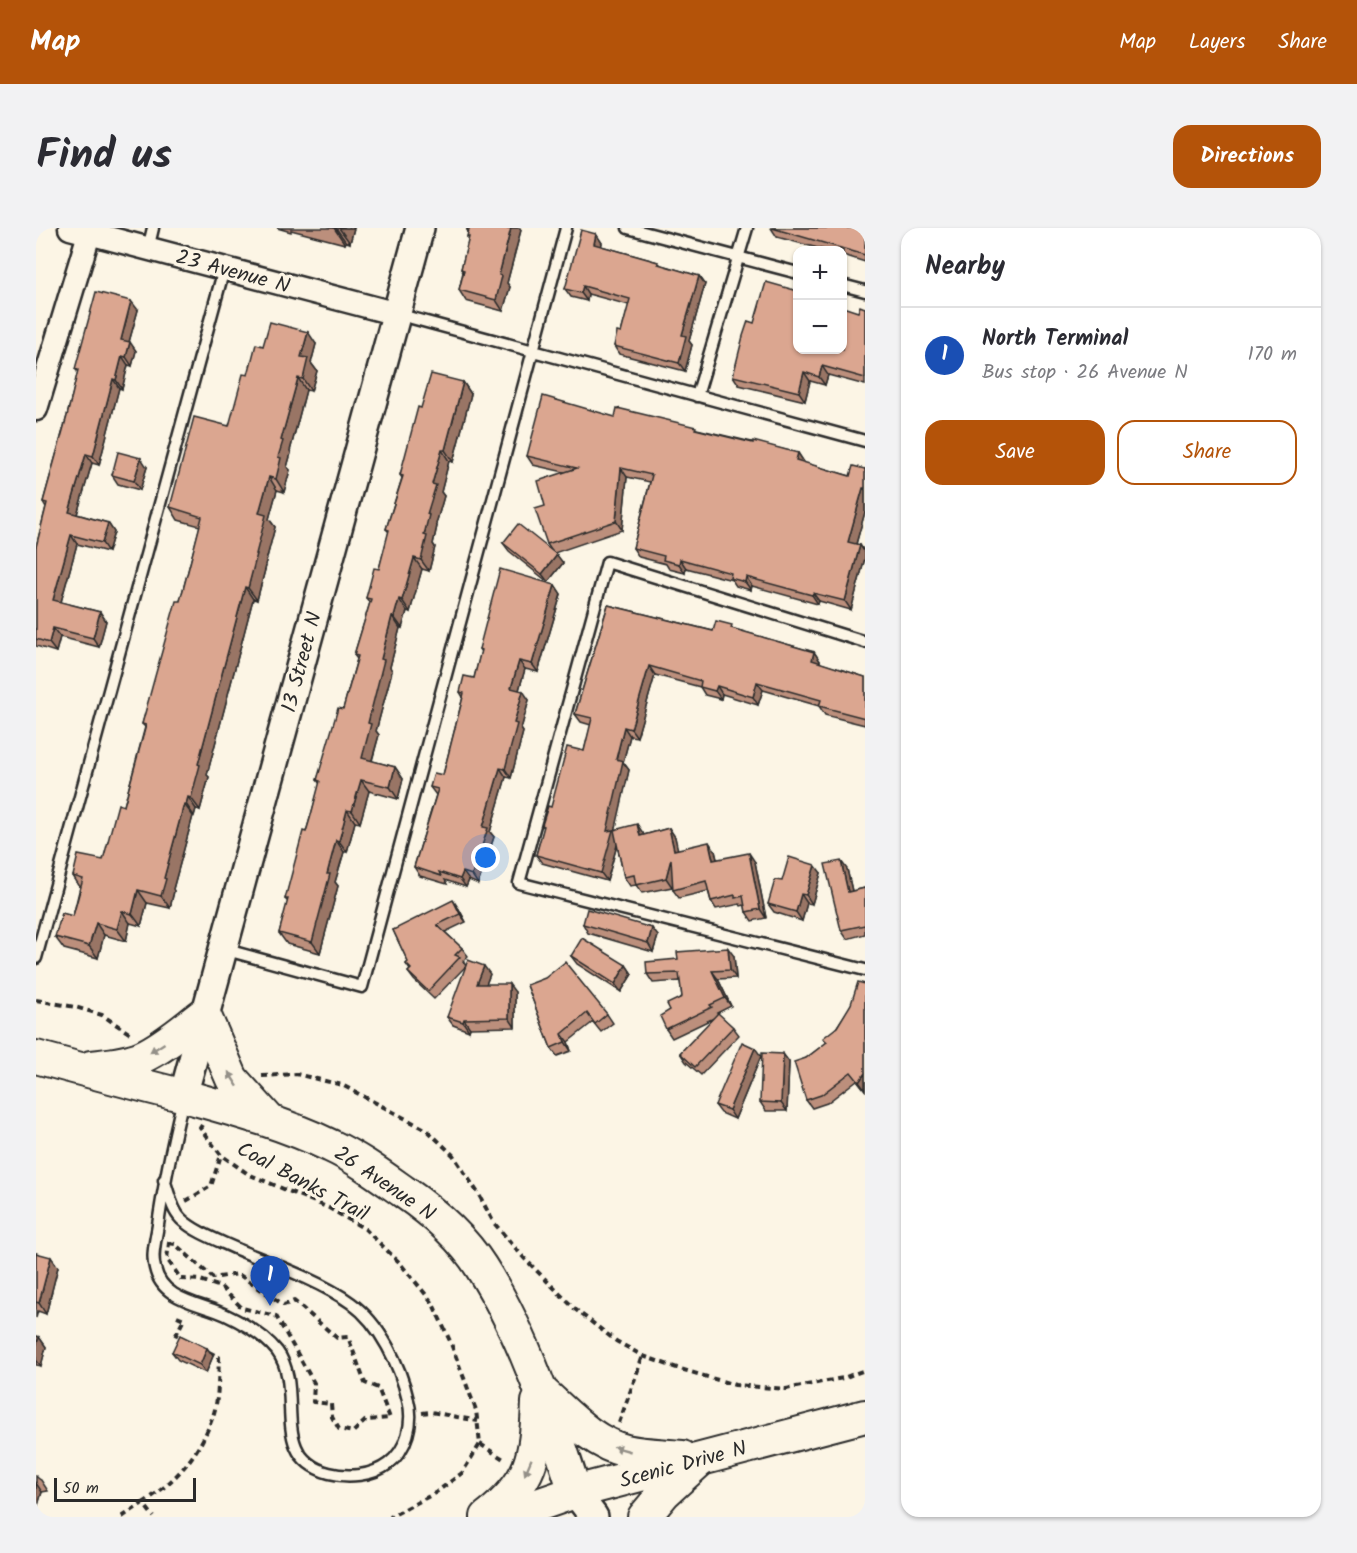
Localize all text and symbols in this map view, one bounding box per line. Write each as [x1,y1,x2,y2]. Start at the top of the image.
text: Map [30,20,81,65]
text: Map [1119,26,1156,59]
text: Layers [1189,26,1245,59]
text: Share [1278,26,1327,59]
text: Find us [36,123,172,190]
button: Directions [1173,125,1321,188]
street label: 23 Avenue N [172,241,293,304]
map controls [793,246,847,354]
button: + [793,246,847,300]
text: Nearby [925,246,1005,288]
button: − [793,300,847,354]
text: North Terminal [982,322,1128,357]
text: 1 [941,339,948,371]
text: 170 m [1248,339,1297,371]
text: Bus stop · 26 Avenue N [982,357,1188,389]
button: Save [925,420,1105,485]
button: Share [1117,420,1297,485]
street label: 13 Street N [273,608,332,716]
your location [471,843,500,872]
one-way arrow [149,1042,165,1054]
one-way arrow [227,1071,239,1087]
street label: Coal Banks Trail [230,1134,374,1231]
street label: 26 Avenue N [327,1138,442,1231]
pin: 1 [250,1256,290,1306]
street label: Scenic Drive N [616,1433,751,1498]
one-way arrow [613,1444,631,1453]
one-way arrow [523,1459,533,1477]
scale bar [54,1475,196,1502]
text: 50 m [63,1476,99,1501]

